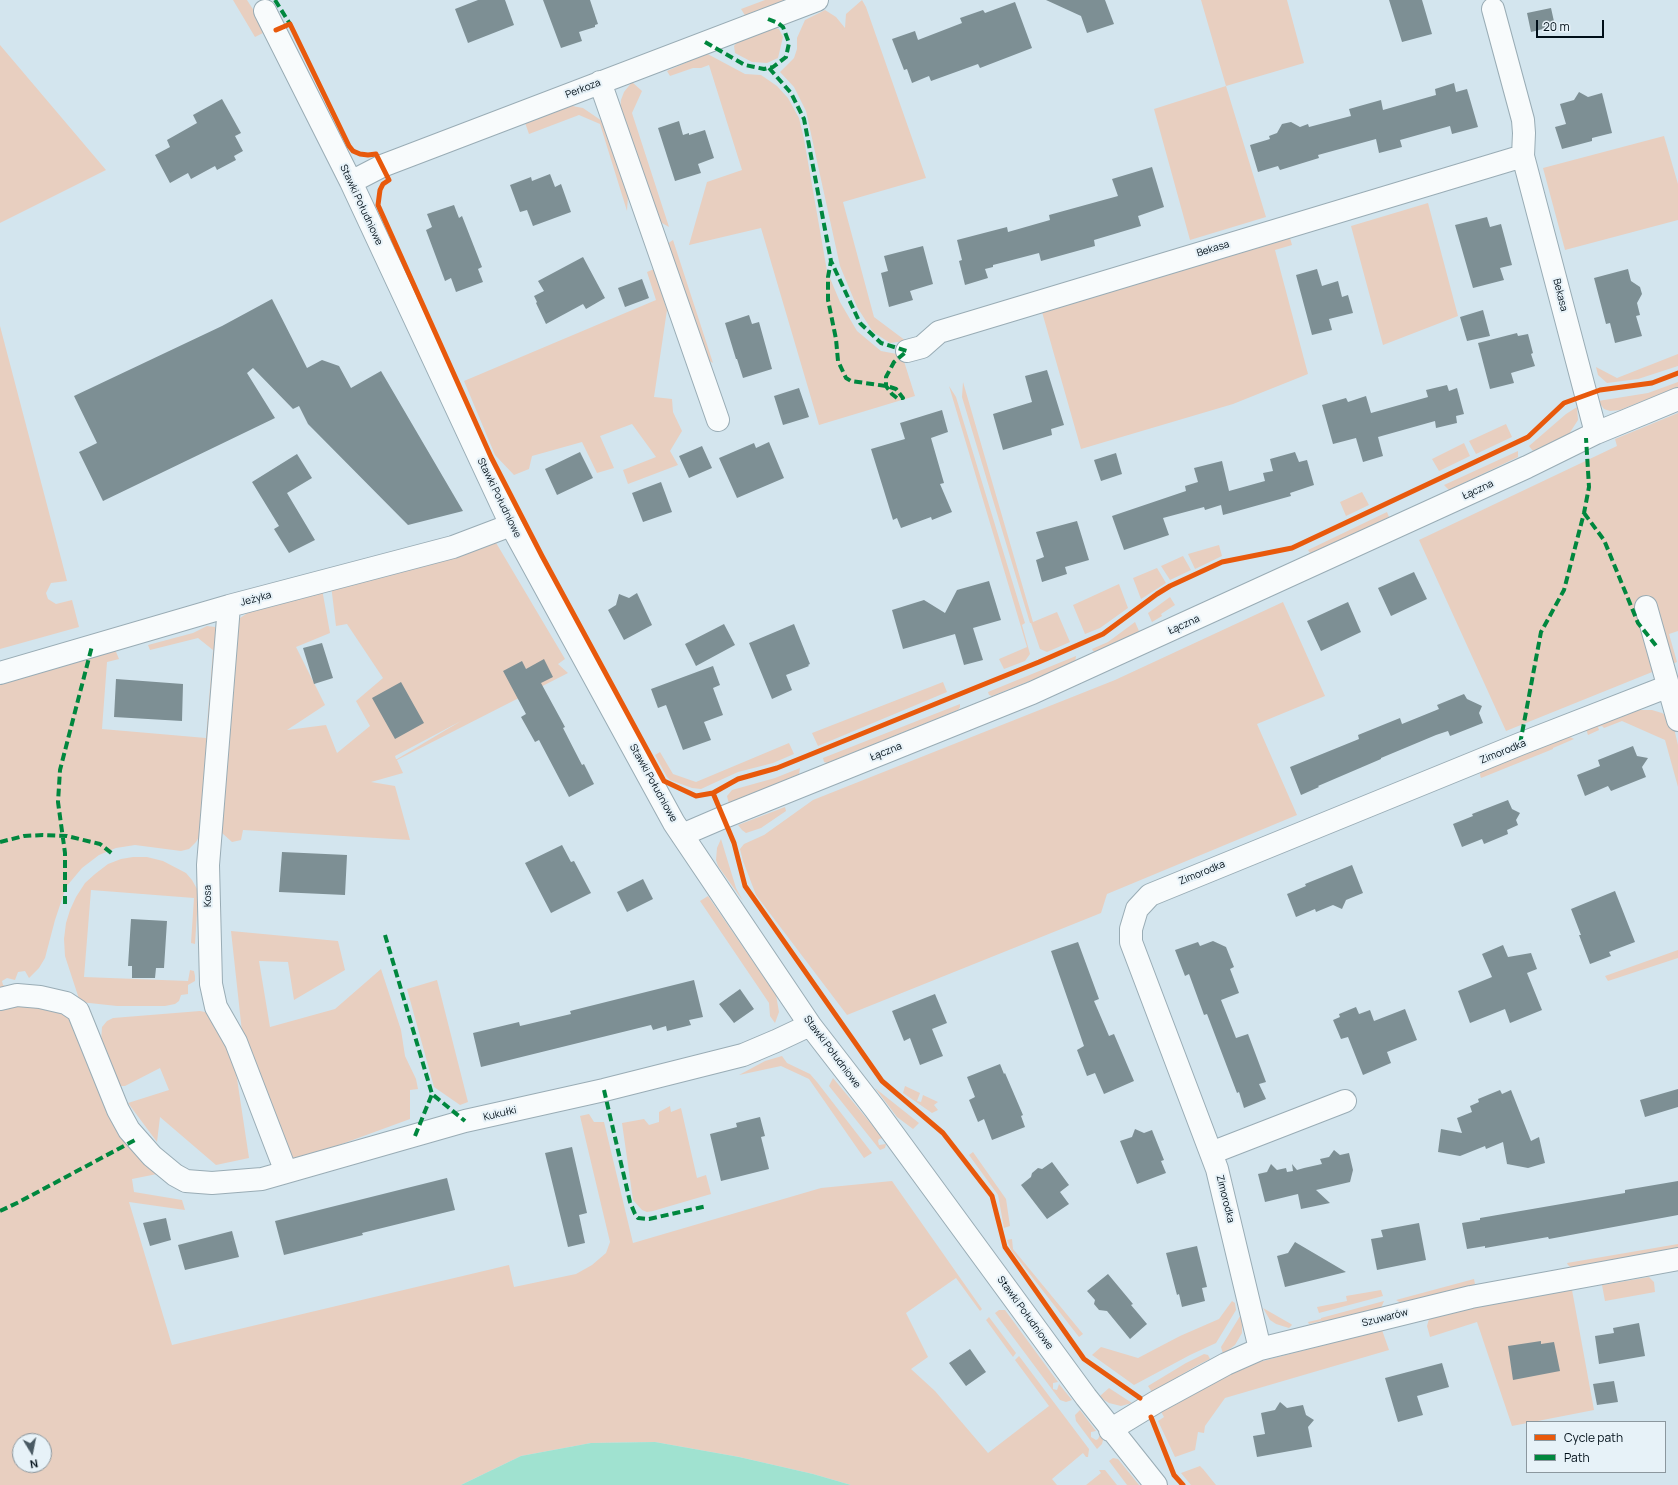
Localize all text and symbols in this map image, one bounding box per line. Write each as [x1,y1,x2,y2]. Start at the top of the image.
scale bar [1538,12,1606,38]
text: 20 m [1543,18,1570,35]
street label: Perkoza [564,77,602,101]
street label: Stawki Południowe [337,163,385,247]
street label: Bekasa [1195,238,1231,260]
street label: Bekasa [1550,277,1570,313]
street label: Stawki Południowe [474,456,524,540]
street label: Łączna [1460,478,1496,502]
street label: Jeżyka [239,589,273,609]
street label: Łączna [1166,613,1202,637]
street label: Zimorodka [1478,737,1528,767]
street label: Łączna [868,740,904,764]
street label: Stawki Południowe [627,742,679,824]
street label: Zimorodka [1177,858,1227,888]
street label: Kosa [202,885,214,907]
street label: Stawki Południowe [801,1014,863,1090]
street label: Kukułki [482,1104,518,1124]
street label: Zimorodka [1213,1174,1237,1224]
street label: Stawki Południowe [994,1274,1056,1352]
street label: Szuwarów [1361,1306,1409,1330]
legend [1526,1421,1666,1473]
text: Cycle path [1564,1429,1623,1446]
north arrow [12,1433,52,1473]
text: Path [1564,1449,1590,1466]
text: N [29,1456,39,1472]

